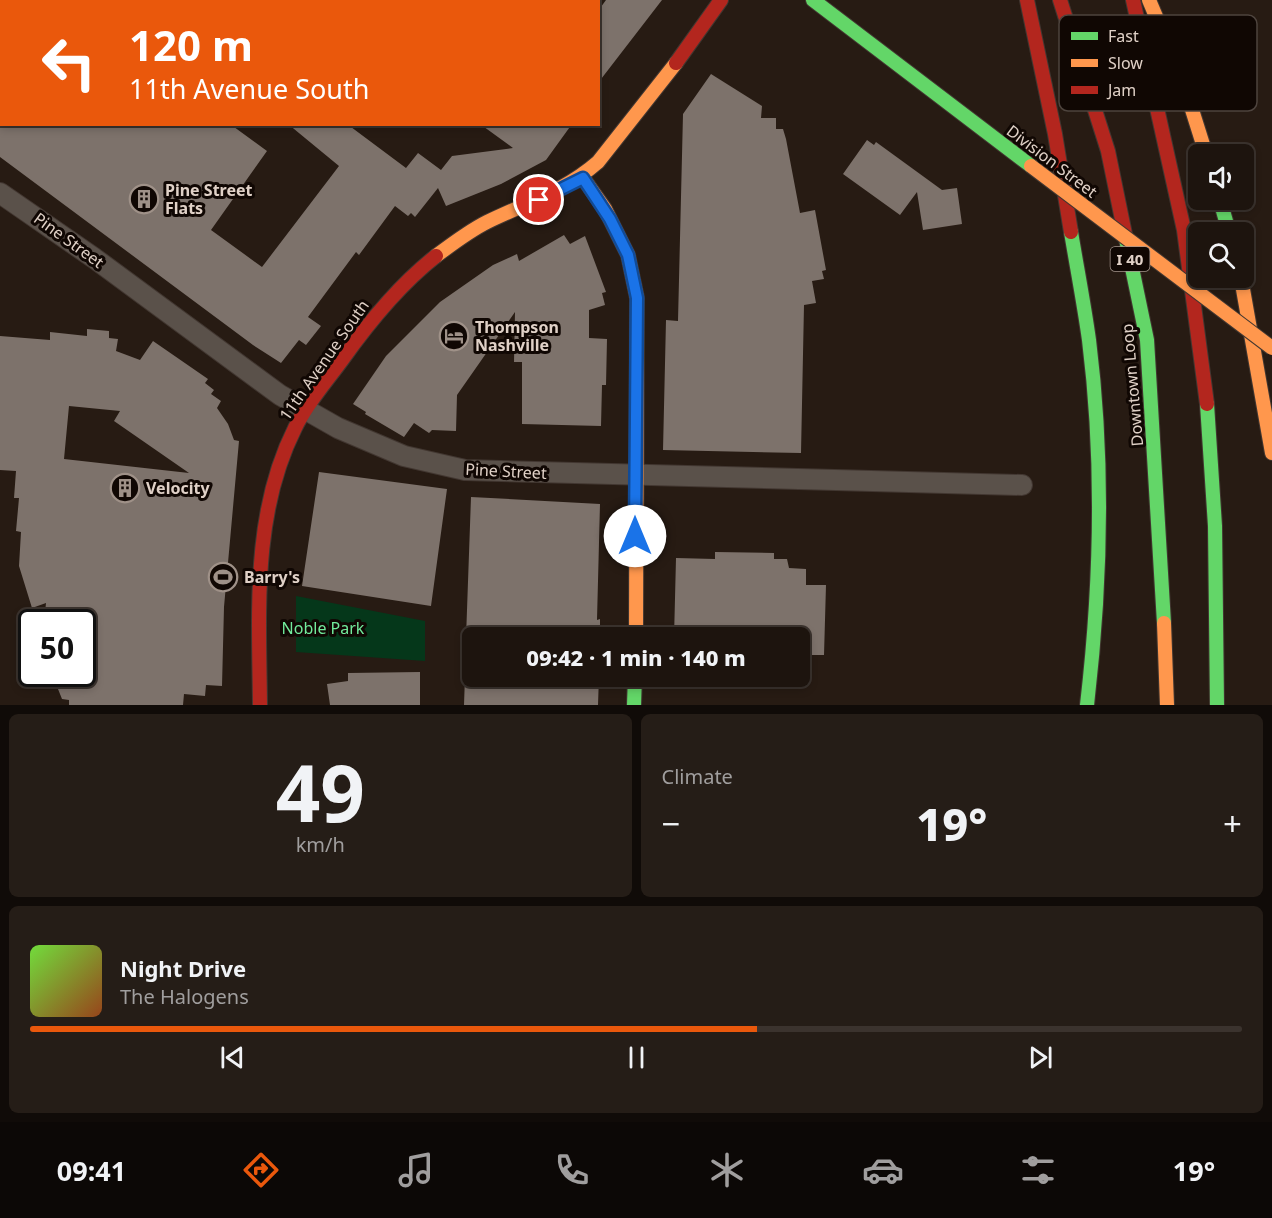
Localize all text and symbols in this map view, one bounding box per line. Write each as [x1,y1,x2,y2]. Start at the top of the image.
legend [1059,15,1257,111]
text: 120 m [129,16,253,73]
icon: left [30,24,108,102]
text: Fast [1108,25,1139,47]
text: Slow [1108,52,1143,74]
text: 11th Avenue South [129,70,369,107]
text: Jam [1106,79,1136,101]
street label: Division Street [1002,120,1102,202]
map controls [1188,144,1254,288]
button: sound [1188,144,1254,210]
pin [513,174,564,225]
place label: Pine Street Flats [165,179,253,219]
building icon: Pine Street Flats [128,183,160,215]
icon: arrive [522,183,555,216]
street label: Pine Street [30,207,109,273]
button: search [1188,222,1254,288]
road number: I 40 [1110,247,1150,271]
street label: 11th Avenue South [274,295,374,425]
place label: Thompson Nashville [475,316,559,356]
hotel icon: Thompson Nashville [438,320,470,352]
street label: Downtown Loop [1116,323,1148,447]
street label: Pine Street [465,458,548,484]
building icon: Velocity [109,472,141,504]
place label: Velocity [146,477,210,499]
position arrow [603,504,667,568]
sports icon: Barry's [207,561,239,593]
place label: Barry's [244,566,300,588]
speed limit sign: 50 [18,609,96,687]
park label: Noble Park [282,617,365,639]
text: 09:42 · 1 min · 140 m [526,642,746,672]
text: 49 [276,739,365,845]
text: Climate [662,763,733,790]
text: 19° [916,793,987,854]
text: − [662,801,680,846]
text: + [1223,801,1242,846]
text: km/h [296,831,345,858]
text: Night Drive [120,953,246,983]
text: The Halogens [120,983,249,1010]
icon: previous [216,1041,249,1074]
icon: pause [620,1041,653,1074]
icon: next [1024,1041,1057,1074]
icon: directions [240,1149,282,1191]
icon: music [395,1149,437,1191]
icon: phone [551,1149,593,1191]
icon: climate [706,1149,748,1191]
icon: car [862,1149,904,1191]
icon: filters [1017,1149,1059,1191]
text: 09:41 [57,1152,126,1189]
text: 19° [1173,1152,1215,1189]

